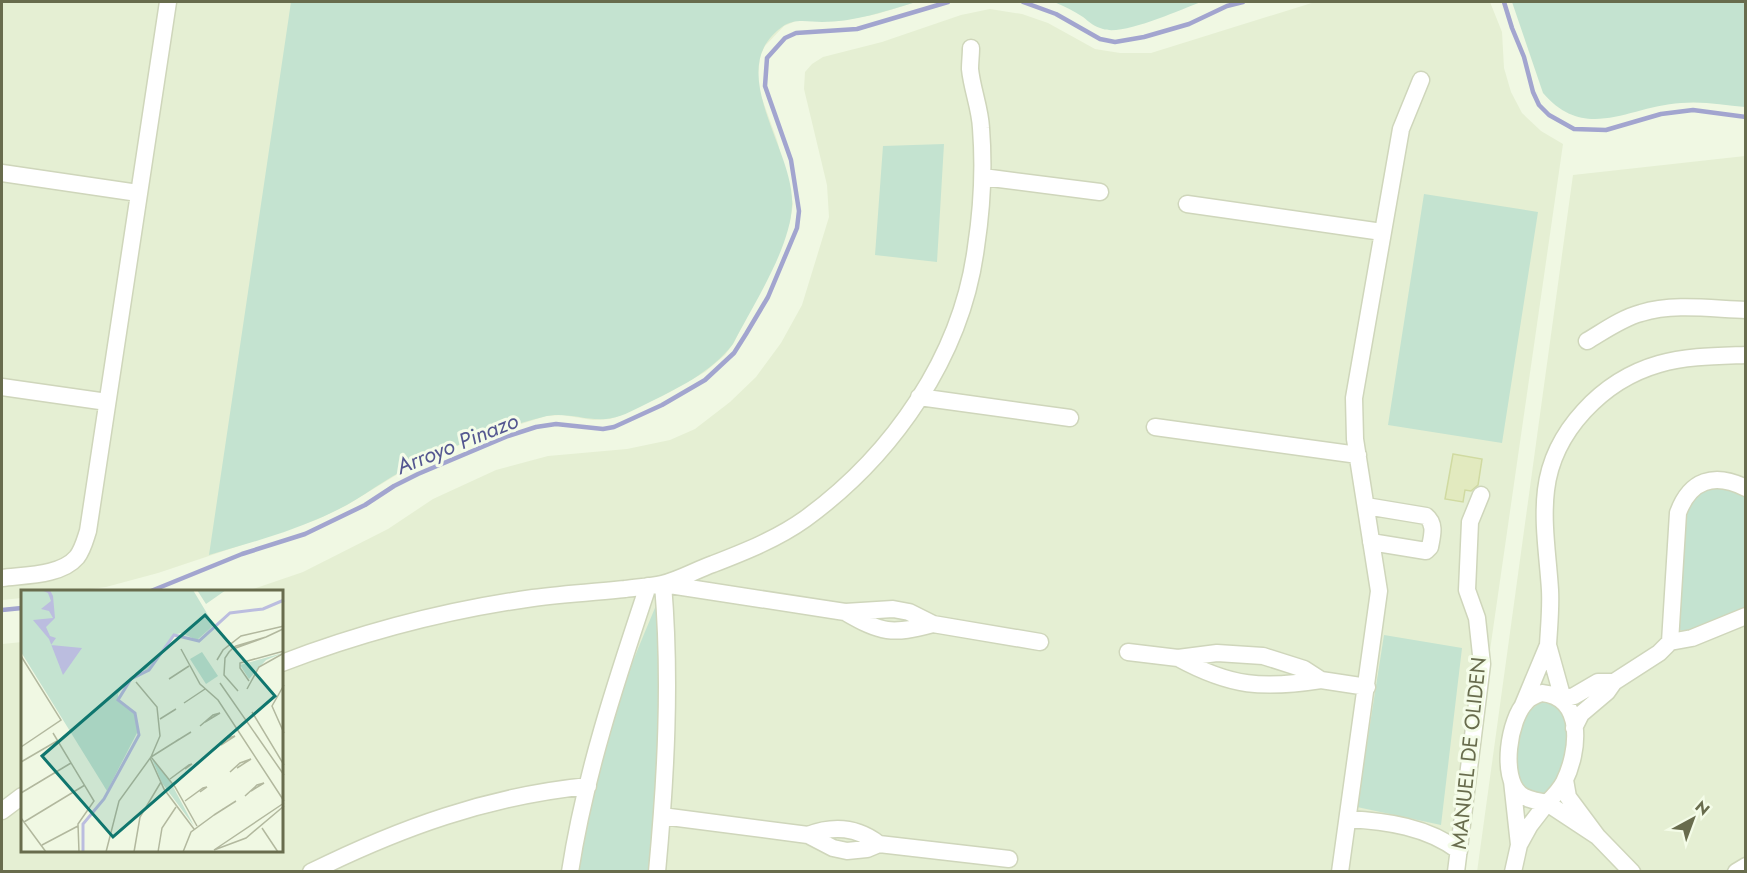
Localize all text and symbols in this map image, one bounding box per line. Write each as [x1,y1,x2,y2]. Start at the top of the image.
water label: Arroyo Pinazo [390,404,523,482]
inset map [21,590,284,852]
street label: MANUEL DE OLIDEN [1444,655,1494,851]
north arrow [1663,789,1723,849]
text: N [1690,795,1715,821]

